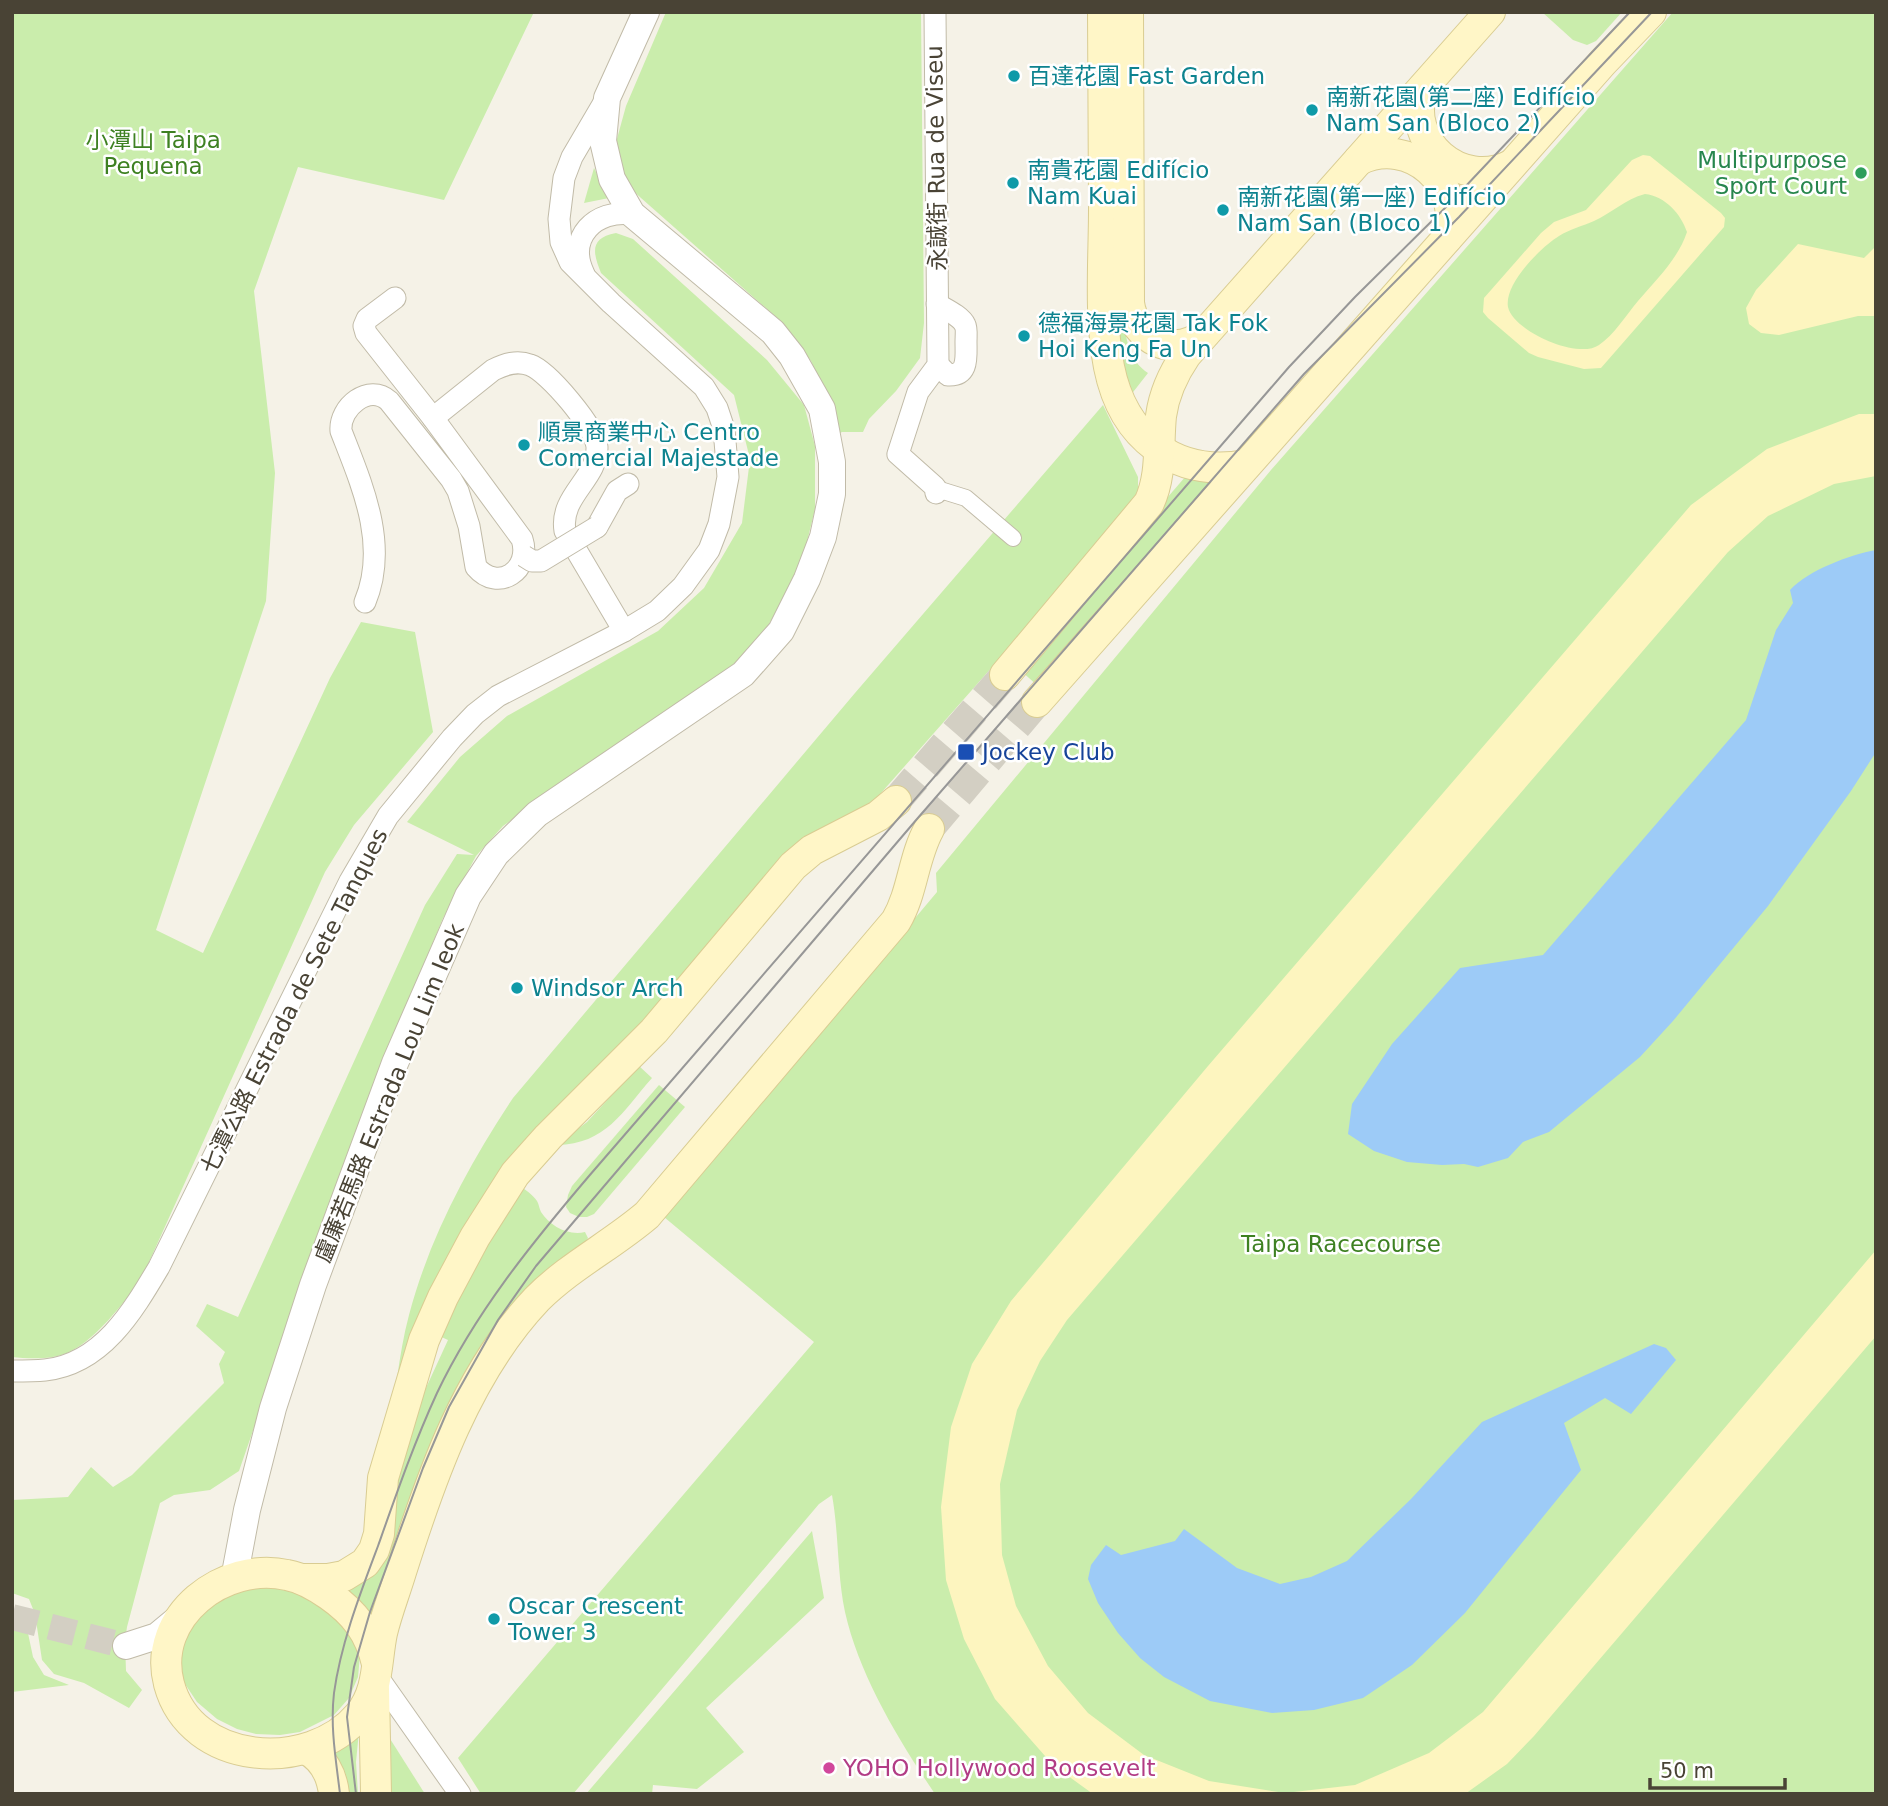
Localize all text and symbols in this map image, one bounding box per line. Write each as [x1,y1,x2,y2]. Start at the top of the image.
street label: 永誠街 Rua de Viseu [921,45,951,271]
place label: 百達花園 Fast Garden [1028,63,1265,89]
marker: 百達花園 Fast Garden [1006,68,1022,84]
place label: 南新花園(第二座) Edifício Nam San (Bloco 2) [1326,84,1595,136]
marker: 南新花園(第二座) Edifício Nam San (Bloco 2) [1304,102,1320,118]
park label: 小潭山 Taipa Pequena [85,127,221,179]
place label: Multipurpose Sport Court [1697,147,1847,199]
place label: 南貴花園 Edifício Nam Kuai [1027,157,1209,209]
marker: Multipurpose Sport Court [1853,165,1869,181]
marker: 南貴花園 Edifício Nam Kuai [1005,175,1021,191]
place label: 南新花園(第一座) Edifício Nam San (Bloco 1) [1237,184,1506,236]
marker: 南新花園(第一座) Edifício Nam San (Bloco 1) [1215,202,1231,218]
place label: 德福海景花園 Tak Fok Hoi Keng Fa Un [1038,310,1269,362]
marker: 德福海景花園 Tak Fok Hoi Keng Fa Un [1016,328,1032,344]
place label: 順景商業中心 Centro Comercial Majestade [538,419,779,471]
marker: 順景商業中心 Centro Comercial Majestade [516,437,532,453]
place label: Jockey Club [980,739,1115,765]
marker: Jockey Club [956,742,976,762]
street label: 七潭公路 Estrada de Sete Tanques [195,824,393,1178]
street label: 盧廉若馬路 Estrada Lou Lim Ieok [309,919,469,1266]
place label: Windsor Arch [531,975,684,1001]
marker: Windsor Arch [509,980,525,996]
park label: Taipa Racecourse [1240,1231,1441,1257]
place label: Oscar Crescent Tower 3 [507,1593,683,1645]
marker: Oscar Crescent Tower 3 [486,1611,502,1627]
scale bar [1650,1746,1785,1790]
place label: YOHO Hollywood Roosevelt [842,1755,1156,1781]
text: 50 m [1660,1759,1714,1783]
marker: YOHO Hollywood Roosevelt [821,1760,837,1776]

